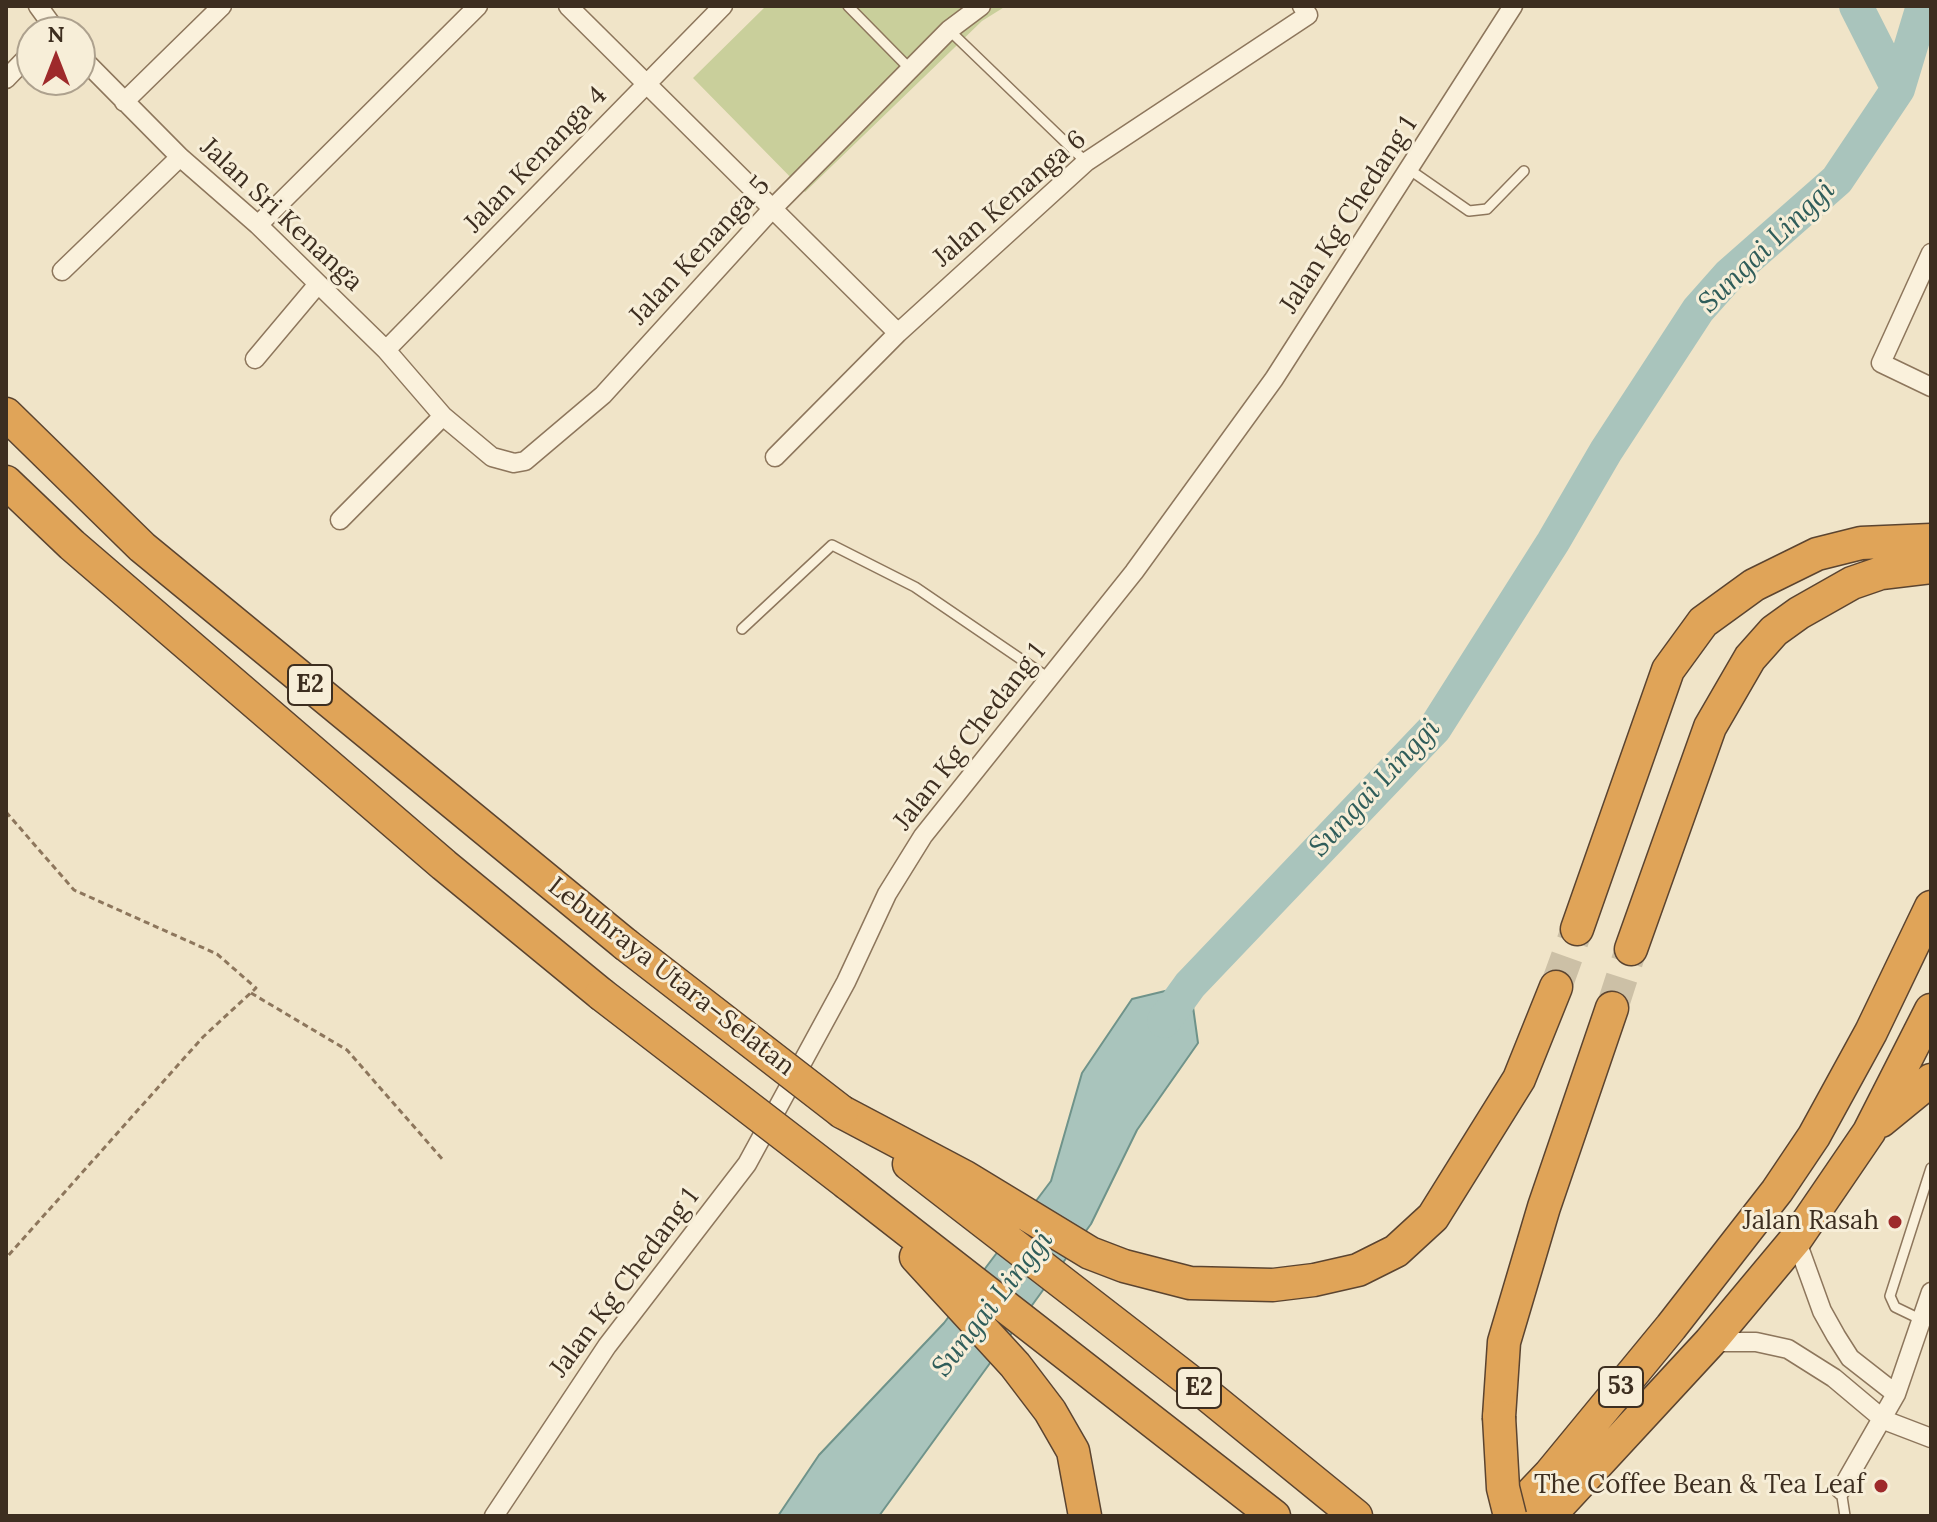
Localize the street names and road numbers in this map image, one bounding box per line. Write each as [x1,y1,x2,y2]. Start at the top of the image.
street label: Jalan Kenanga 4 [458,80,614,240]
street label: Jalan Kg Chedang 1 [1274,111,1424,319]
street label: Jalan Kenanga 6 [927,124,1093,274]
street label: Jalan Sri Kenanga [194,132,368,298]
street label: Jalan Kenanga 5 [623,170,777,332]
street label: Jalan Kg Chedang 1 [888,638,1052,836]
road number: E2 [288,665,332,705]
street label: Lebuhraya Utara–Selatan [541,871,801,1083]
street label: Jalan Kg Chedang 1 [544,1183,706,1383]
road number: 53 [1599,1367,1643,1407]
road number: E2 [1177,1368,1221,1408]

